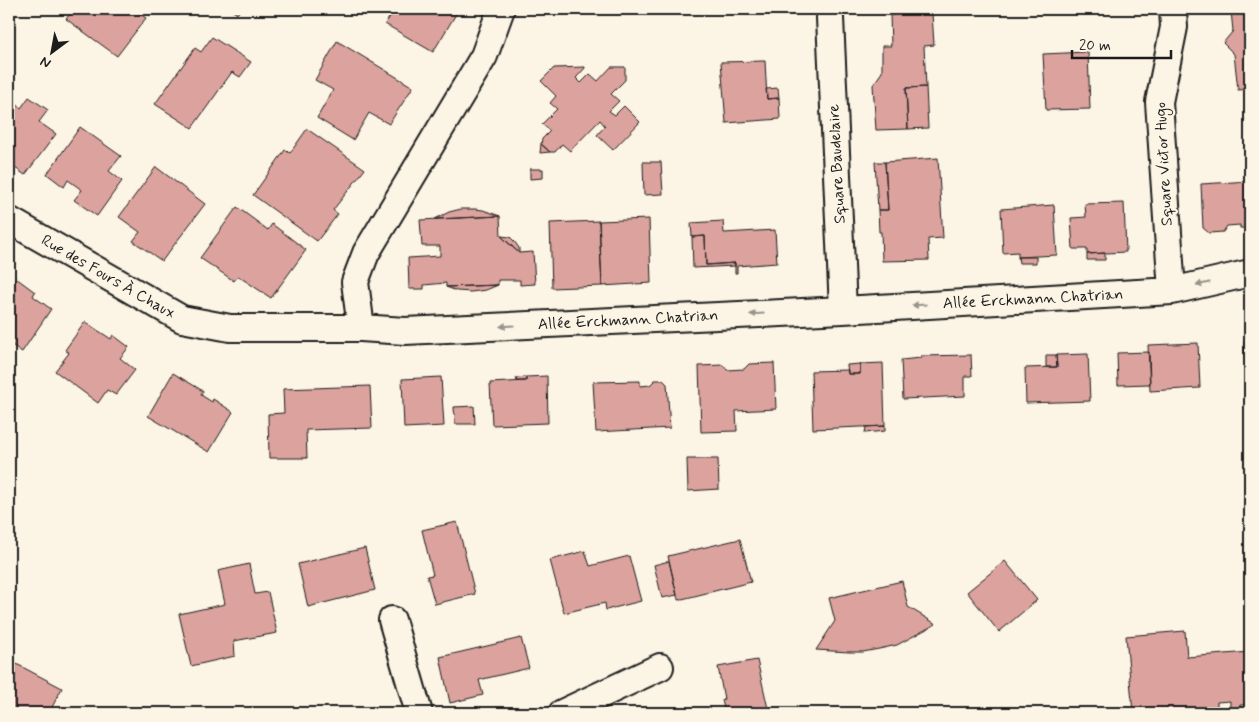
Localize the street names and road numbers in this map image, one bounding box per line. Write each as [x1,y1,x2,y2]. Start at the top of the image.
street label: Square Victor Hugo [1150,101,1179,227]
street label: Square Baudelaire [823,103,851,224]
street label: Rue des Fours À Chaux [37,230,179,324]
street label: Allée Erckmann Chatrian [942,284,1124,314]
street label: Allée Erckmann Chatrian [537,305,719,335]

